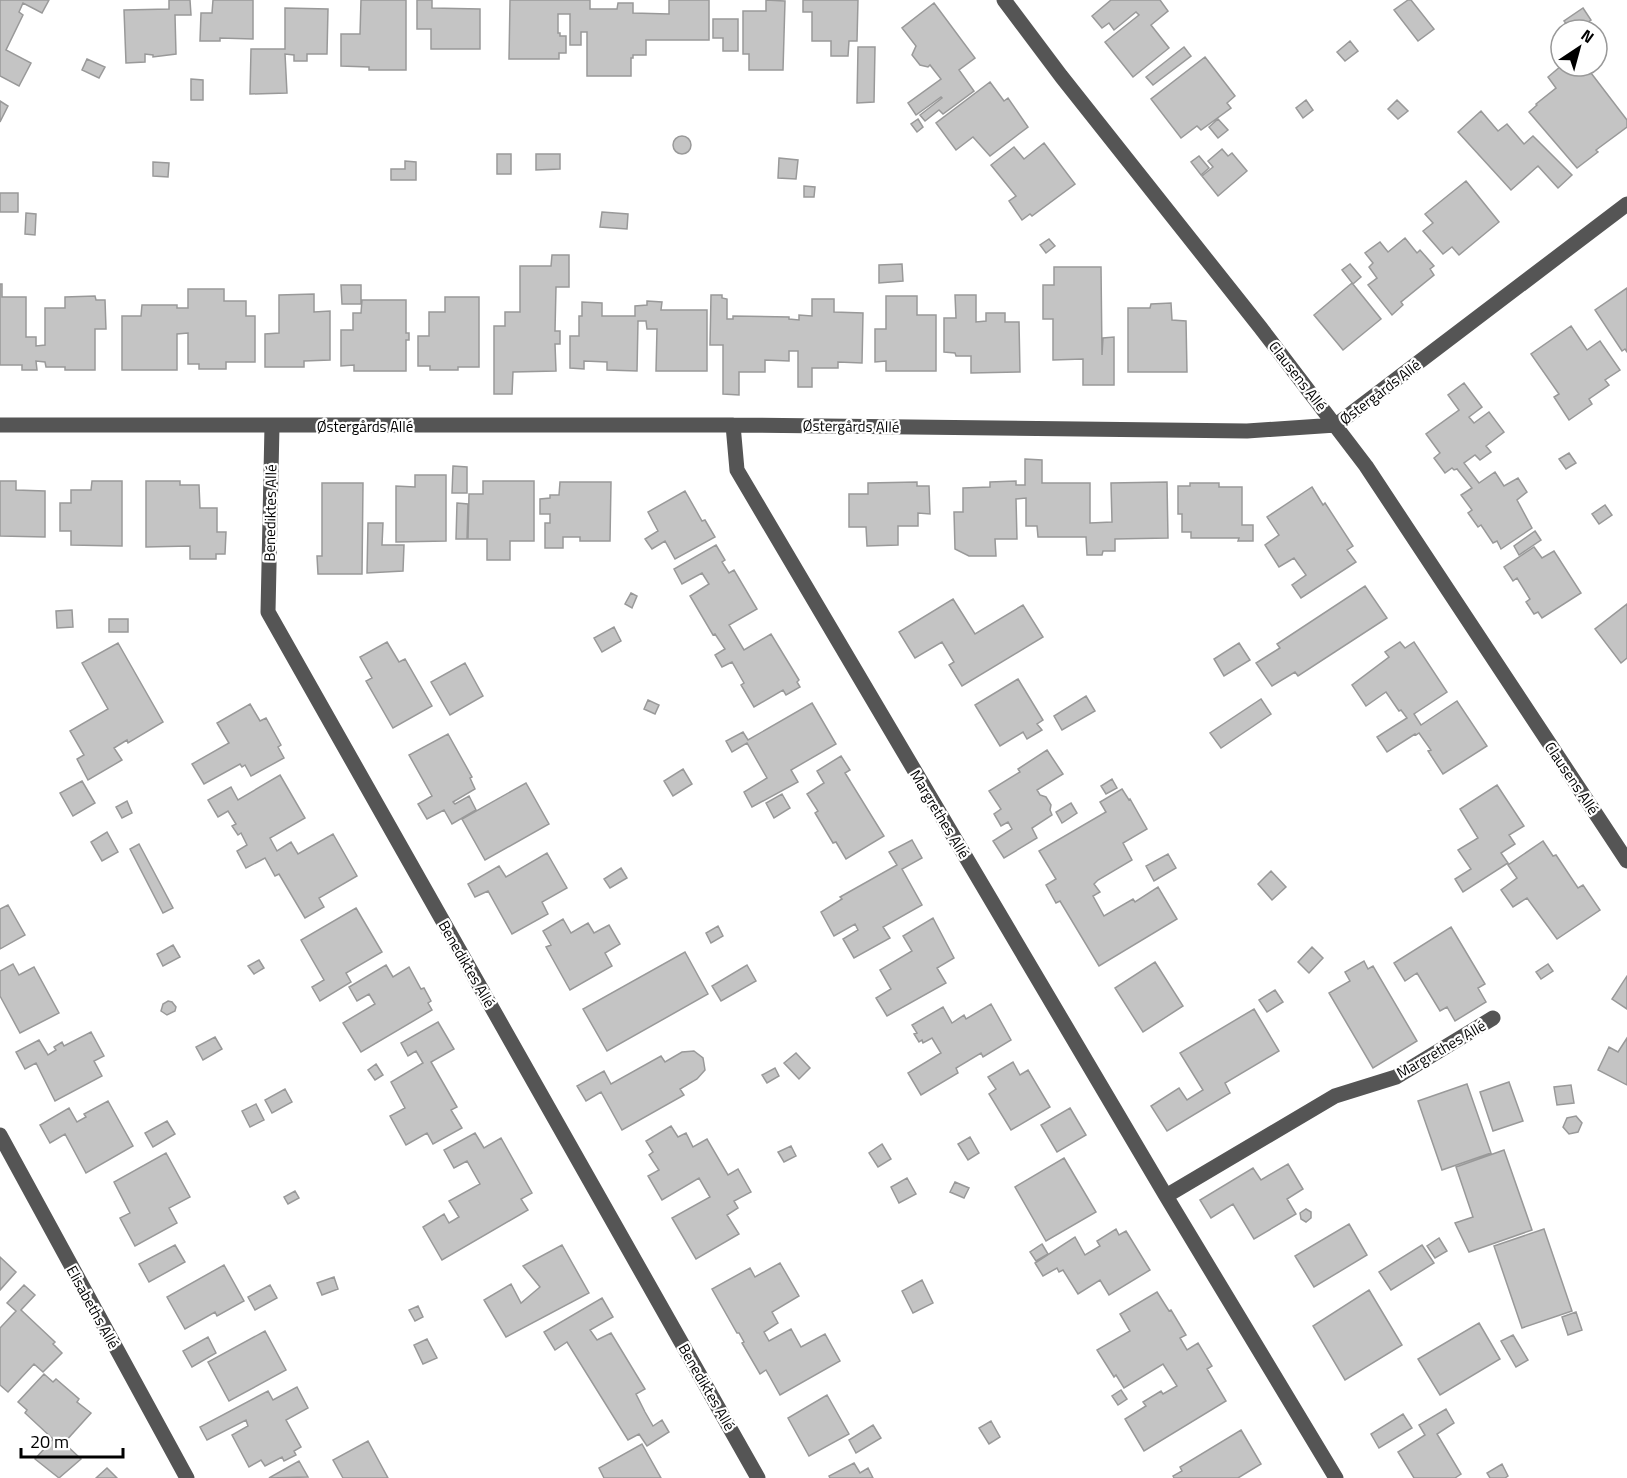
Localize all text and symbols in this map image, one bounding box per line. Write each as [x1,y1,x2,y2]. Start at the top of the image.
north arrow [1549,18,1609,78]
text: N [1576,23,1599,49]
street label: Clausens Allé [1263,336,1333,416]
street label: Østergårds Allé [1334,354,1426,430]
street label: Østergårds Allé [802,414,900,438]
street label: Østergårds Allé [317,415,413,438]
street label: Benediktes Allé [258,464,282,562]
street label: Clausens Allé [1539,737,1605,819]
street label: Margrethes Allé [904,765,976,863]
street label: Benediktes Allé [433,916,501,1012]
street label: Margrethes Allé [1392,1014,1490,1084]
street label: Elisabeths Allé [61,1261,125,1353]
street label: Benediktes Allé [673,1339,741,1435]
scale bar [21,1421,123,1459]
text: 20 m [30,1428,69,1455]

